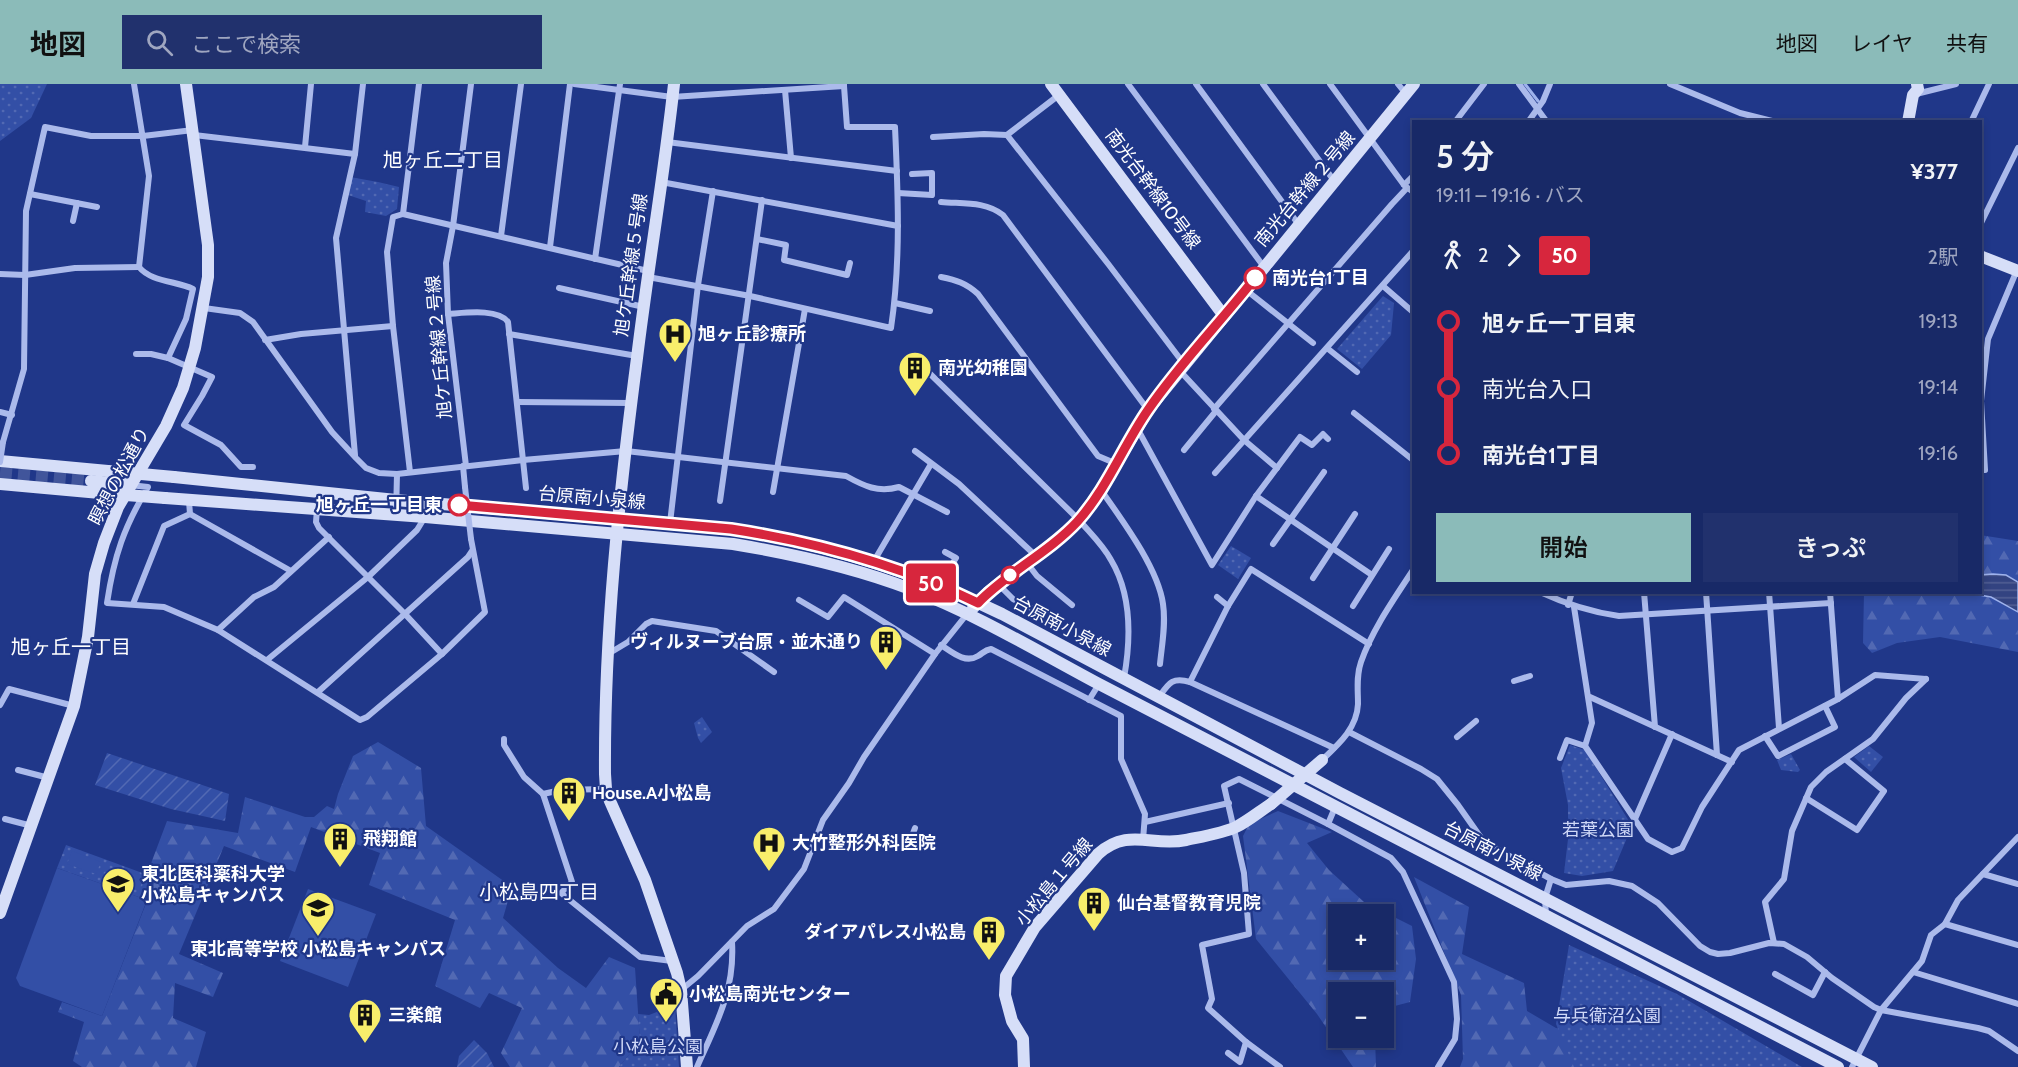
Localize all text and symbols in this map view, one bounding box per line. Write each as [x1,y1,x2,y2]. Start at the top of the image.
search box [122,15,542,69]
icon: search [143,26,176,59]
text: 地図 [30,27,86,61]
text: ここで検索 [191,31,301,58]
text: 地図 [1776,31,1818,56]
text: レイヤ [1851,31,1913,56]
text: 共有 [1946,31,1988,56]
street label: 南光台幹線10号線 [1101,125,1205,253]
street label: 南光台幹線２号線 [1250,127,1360,251]
text: 5 分 [1436,136,1494,176]
district label: 旭ヶ丘二丁目 [383,148,503,172]
text: ¥377 [1910,158,1958,185]
text: 19:11 – 19:16 · バス [1436,183,1585,207]
street label: 旭ケ丘幹線５号線 [610,192,652,338]
icon: walk [1436,239,1469,272]
icon: forward [1497,239,1530,272]
text: 2 [1478,243,1488,267]
text: 50 [1551,243,1578,268]
text: 2駅 [1928,245,1958,269]
marker: 南光台1丁目 [1244,267,1266,289]
place label: 南光台1丁目 [1272,267,1369,289]
street label: 旭ケ丘幹線２号線 [422,274,456,420]
text: 19:13 [1919,309,1958,333]
text: 旭ヶ丘一丁目東 [1482,310,1636,337]
hospital icon: 旭ヶ丘診療所 [657,316,693,363]
place label: 旭ヶ丘診療所 [698,323,806,345]
building icon: 南光幼稚園 [897,350,933,397]
place label: 南光幼稚園 [938,357,1028,379]
text: 19:14 [1918,375,1958,399]
text: 南光台入口 [1482,376,1592,403]
street label: 瞑想の松通り [84,423,154,529]
text: 19:16 [1918,441,1958,465]
text: 南光台1丁目 [1482,442,1600,469]
street label: 台原南小泉線 [537,482,647,514]
place label: 旭ヶ丘一丁目東 [316,494,442,516]
marker: 旭ヶ丘一丁目東 [448,494,470,516]
button: 開始 [1436,513,1691,582]
button: きっぷ [1703,513,1958,582]
line badge: 50 [904,564,958,602]
unlabelled marker [1001,566,1019,584]
text: 50 [918,571,944,596]
street label: 台原南小泉線 [1009,591,1115,661]
building icon: ヴィルヌーブ台原・並木通り [868,624,904,671]
place label: ヴィルヌーブ台原・並木通り [630,631,863,653]
district label: 旭ヶ丘一丁目 [11,635,131,659]
building icon: House.A小松島 [551,775,587,822]
place label: House.A小松島 [592,782,711,804]
street label: 台原南小泉線 [1440,817,1546,885]
park label: 若葉公園 [1562,819,1634,841]
building icon: 飛翔館 [322,821,358,868]
hospital icon: 大竹整形外科医院 [751,825,787,872]
place label: 飛翔館 [363,828,417,850]
place label: 大竹整形外科医院 [792,832,936,854]
street label: 小松島１号線 [1011,834,1097,930]
place label: 東北医科薬科大学 小松島キャンパス [141,863,285,906]
school or university icon: 東北医科薬科大学 小松島キャンパス [100,866,136,913]
district label: 小松島四丁目 [479,880,599,904]
building icon: 仙台基督教育児院 [1076,885,1112,932]
school or university icon: 東北高等学校 小松島キャンパス [300,890,336,937]
place label: 仙台基督教育児院 [1117,892,1261,914]
map controls [1328,904,1394,1048]
button: + [1328,904,1394,970]
building icon: ダイアパレス小松島 [971,914,1007,961]
place label: ダイアパレス小松島 [804,921,966,943]
place label: 東北高等学校 小松島キャンパス [190,938,446,960]
public building icon: 小松島南光センター [648,976,684,1023]
button: − [1328,982,1394,1048]
place label: 小松島南光センター [689,983,851,1005]
building icon: 三楽館 [347,997,383,1044]
place label: 三楽館 [388,1004,442,1026]
park label: 与兵衛沼公園 [1553,1005,1661,1027]
park label: 小松島公園 [613,1036,703,1058]

